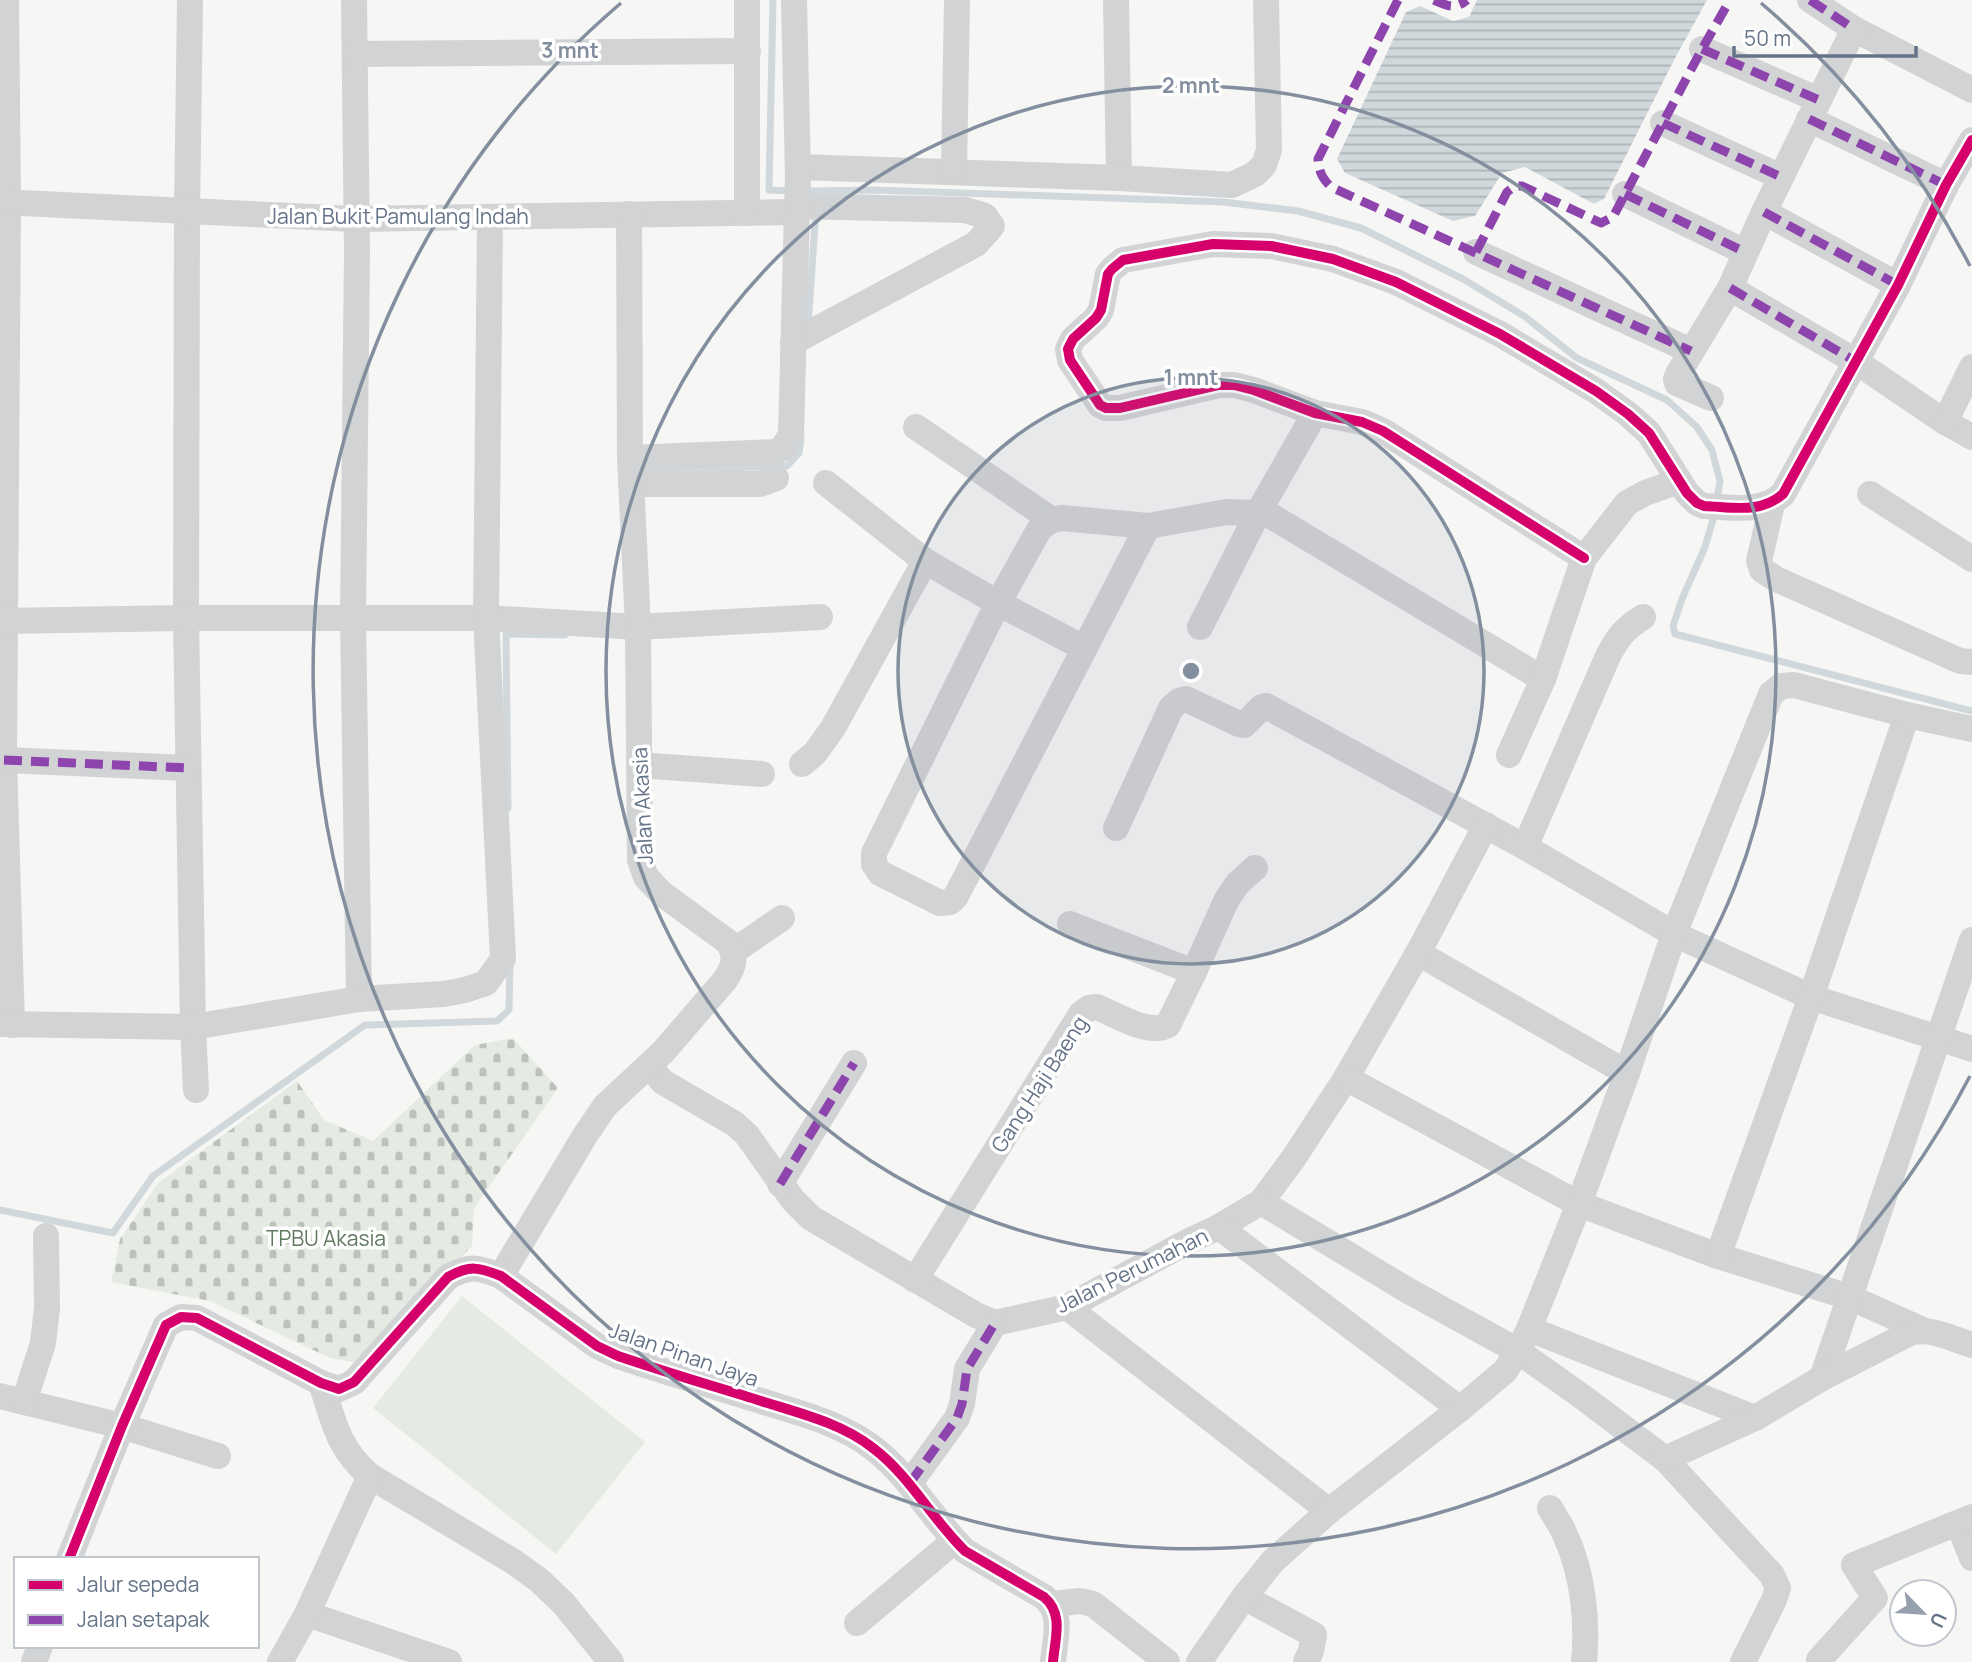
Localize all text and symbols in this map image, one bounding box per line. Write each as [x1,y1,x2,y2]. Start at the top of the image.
scale bar [1734,14,1916,58]
text: 50 m [1744,24,1791,52]
text: 3 mnt [541,36,599,64]
text: 2 mnt [1162,71,1220,99]
street label: Jalan Bukit Pamulang Indah [267,202,529,230]
text: 1 mnt [1164,363,1218,391]
centre of rings [1179,659,1203,683]
street label: Jalan Akasia [625,747,659,865]
street label: Gang Haji Baeng [984,1010,1094,1158]
street label: Jalan Perumahan [1051,1221,1213,1319]
park label: TPBU Akasia [266,1224,386,1252]
street label: Jalan Pinan Jaya [606,1315,762,1393]
legend [14,1557,259,1648]
text: Jalur sepeda [77,1570,199,1598]
north arrow [1888,1578,1958,1648]
text: Jalan setapak [77,1605,210,1633]
text: U [1924,1608,1953,1632]

